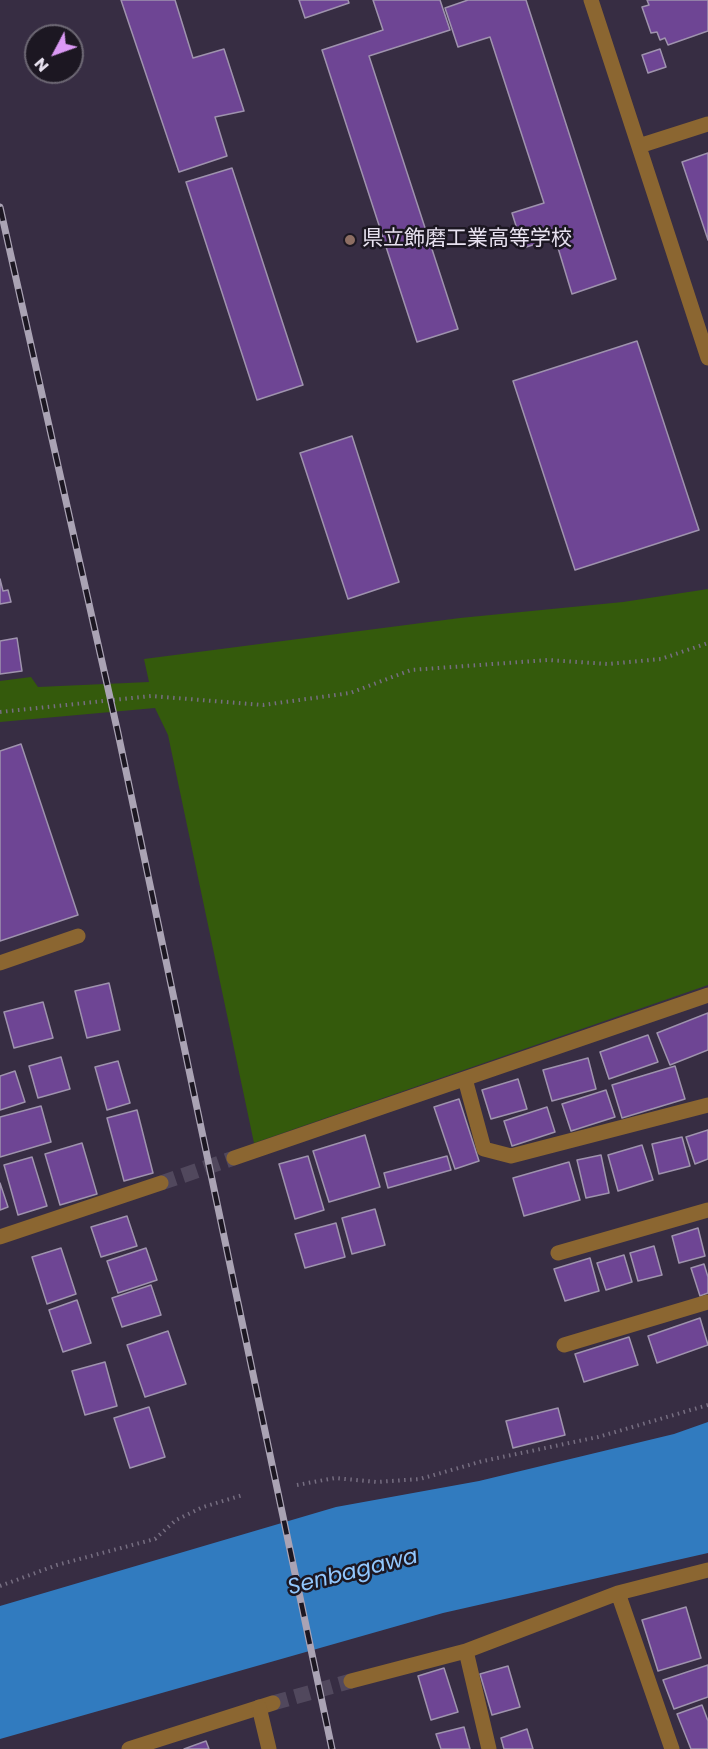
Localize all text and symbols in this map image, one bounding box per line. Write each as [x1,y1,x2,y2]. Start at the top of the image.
north arrow [24,24,84,84]
text: N [29,53,54,77]
place label: 県立飾磨工業高等学校 [362,227,572,253]
marker: 県立飾磨工業高等学校 [343,233,357,247]
water label: Senbagawa [285,1544,421,1602]

